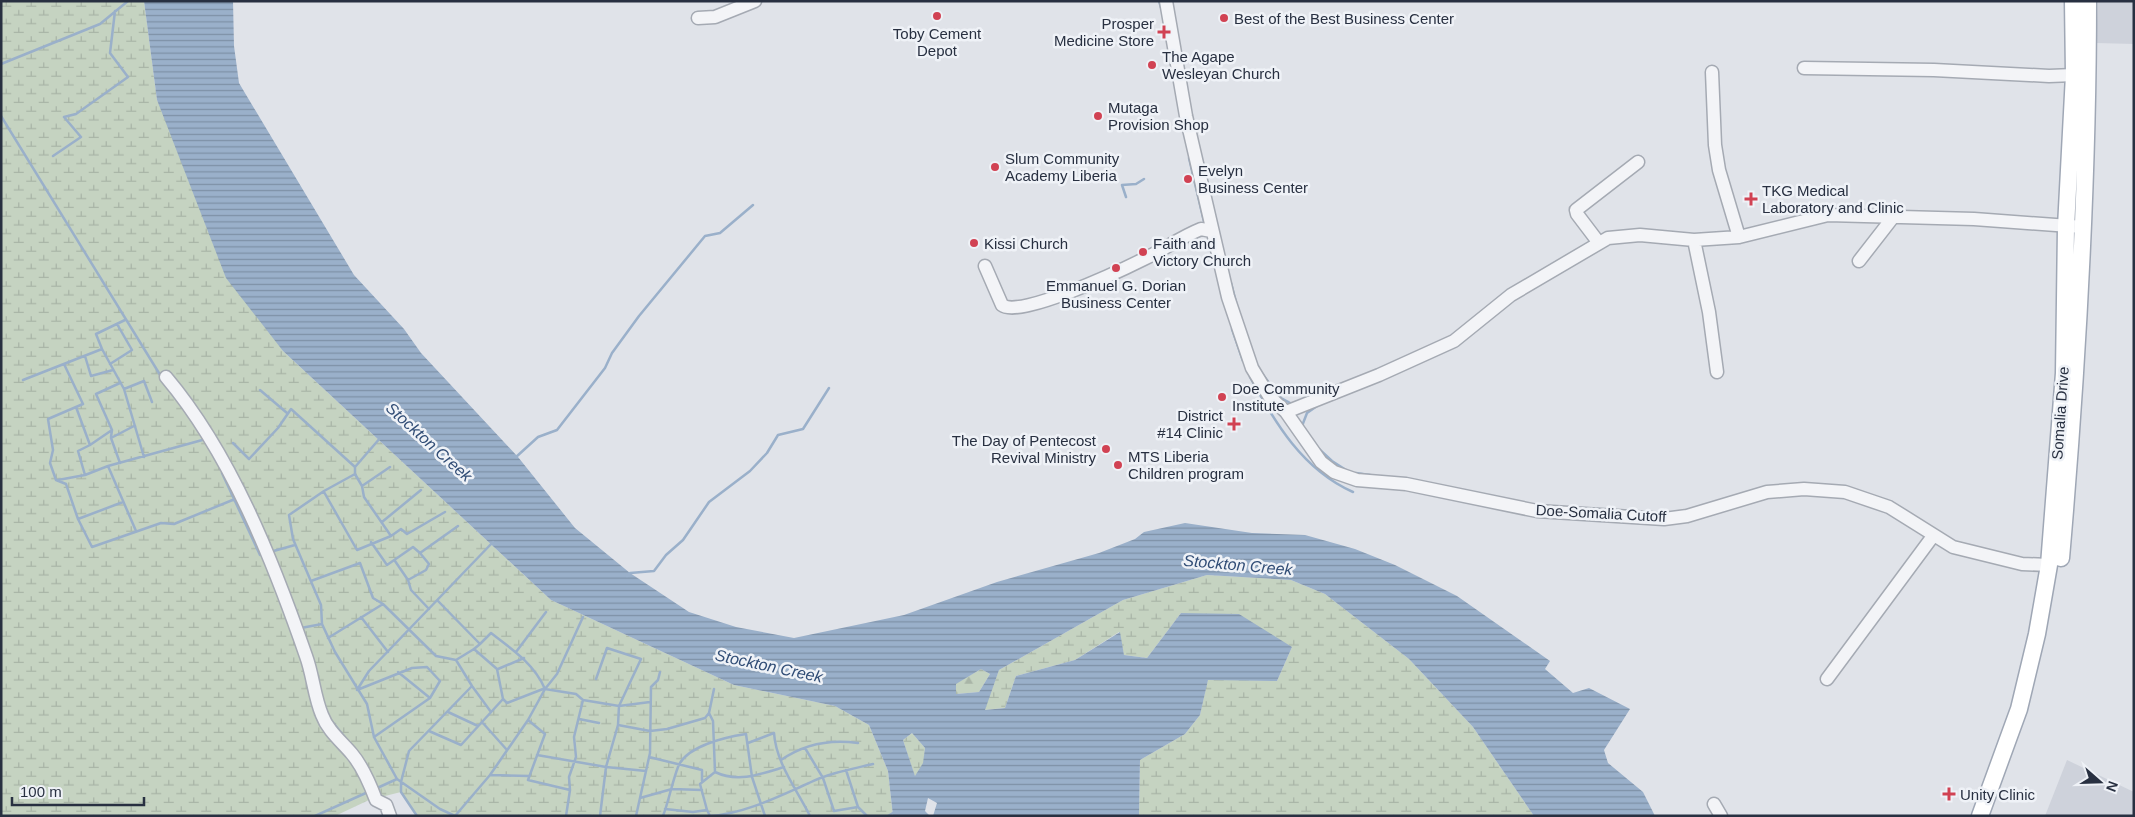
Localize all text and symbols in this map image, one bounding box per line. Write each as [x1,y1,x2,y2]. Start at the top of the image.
marker: Toby Cement Depot [931,10,943,22]
place label: Best of the Best Business Center [1234,10,1454,27]
marker: Best of the Best Business Center [1218,12,1230,24]
place label: Prosper Medicine Store [1054,15,1154,49]
place label: Toby Cement Depot [893,25,982,59]
marker: Prosper Medicine Store [1158,26,1170,38]
place label: The Agape Wesleyan Church [1162,48,1280,82]
marker: The Agape Wesleyan Church [1146,59,1158,71]
place label: Mutaga Provision Shop [1108,99,1209,133]
marker: Mutaga Provision Shop [1092,110,1104,122]
place label: Slum Community Academy Liberia [1005,150,1120,184]
marker: Slum Community Academy Liberia [989,161,1001,173]
place label: Evelyn Business Center [1198,162,1308,196]
marker: Evelyn Business Center [1182,173,1194,185]
place label: TKG Medical Laboratory and Clinic [1762,182,1904,216]
marker: TKG Medical Laboratory and Clinic [1744,192,1758,206]
place label: Kissi Church [984,235,1068,252]
place label: Faith and Victory Church [1153,235,1251,269]
marker: Kissi Church [968,237,980,249]
marker: Faith and Victory Church [1137,246,1149,258]
marker: Emmanuel G. Dorian Business Center [1110,262,1122,274]
place label: Emmanuel G. Dorian Business Center [1046,277,1186,311]
street label: Somalia Drive [2048,366,2072,460]
place label: Doe Community Institute [1232,380,1340,414]
marker: Doe Community Institute [1216,391,1228,403]
water label: Stockton Creek [383,399,476,486]
place label: District #14 Clinic [1157,407,1224,441]
marker: District #14 Clinic [1227,417,1241,431]
place label: The Day of Pentecost Revival Ministry [952,432,1097,466]
marker: The Day of Pentecost Revival Ministry [1100,443,1112,455]
place label: MTS Liberia Children program [1128,448,1244,482]
marker: MTS Liberia Children program [1112,459,1124,471]
street label: Doe-Somalia Cutoff [1535,501,1667,525]
water label: Stockton Creek [1183,552,1294,578]
water label: Stockton Creek [714,646,825,686]
north arrow [2075,757,2125,807]
scale bar [12,774,145,806]
text: N [2103,779,2121,794]
text: 100 m [20,783,62,800]
place label: Unity Clinic [1960,786,2036,803]
marker: Unity Clinic [1942,787,1956,801]

